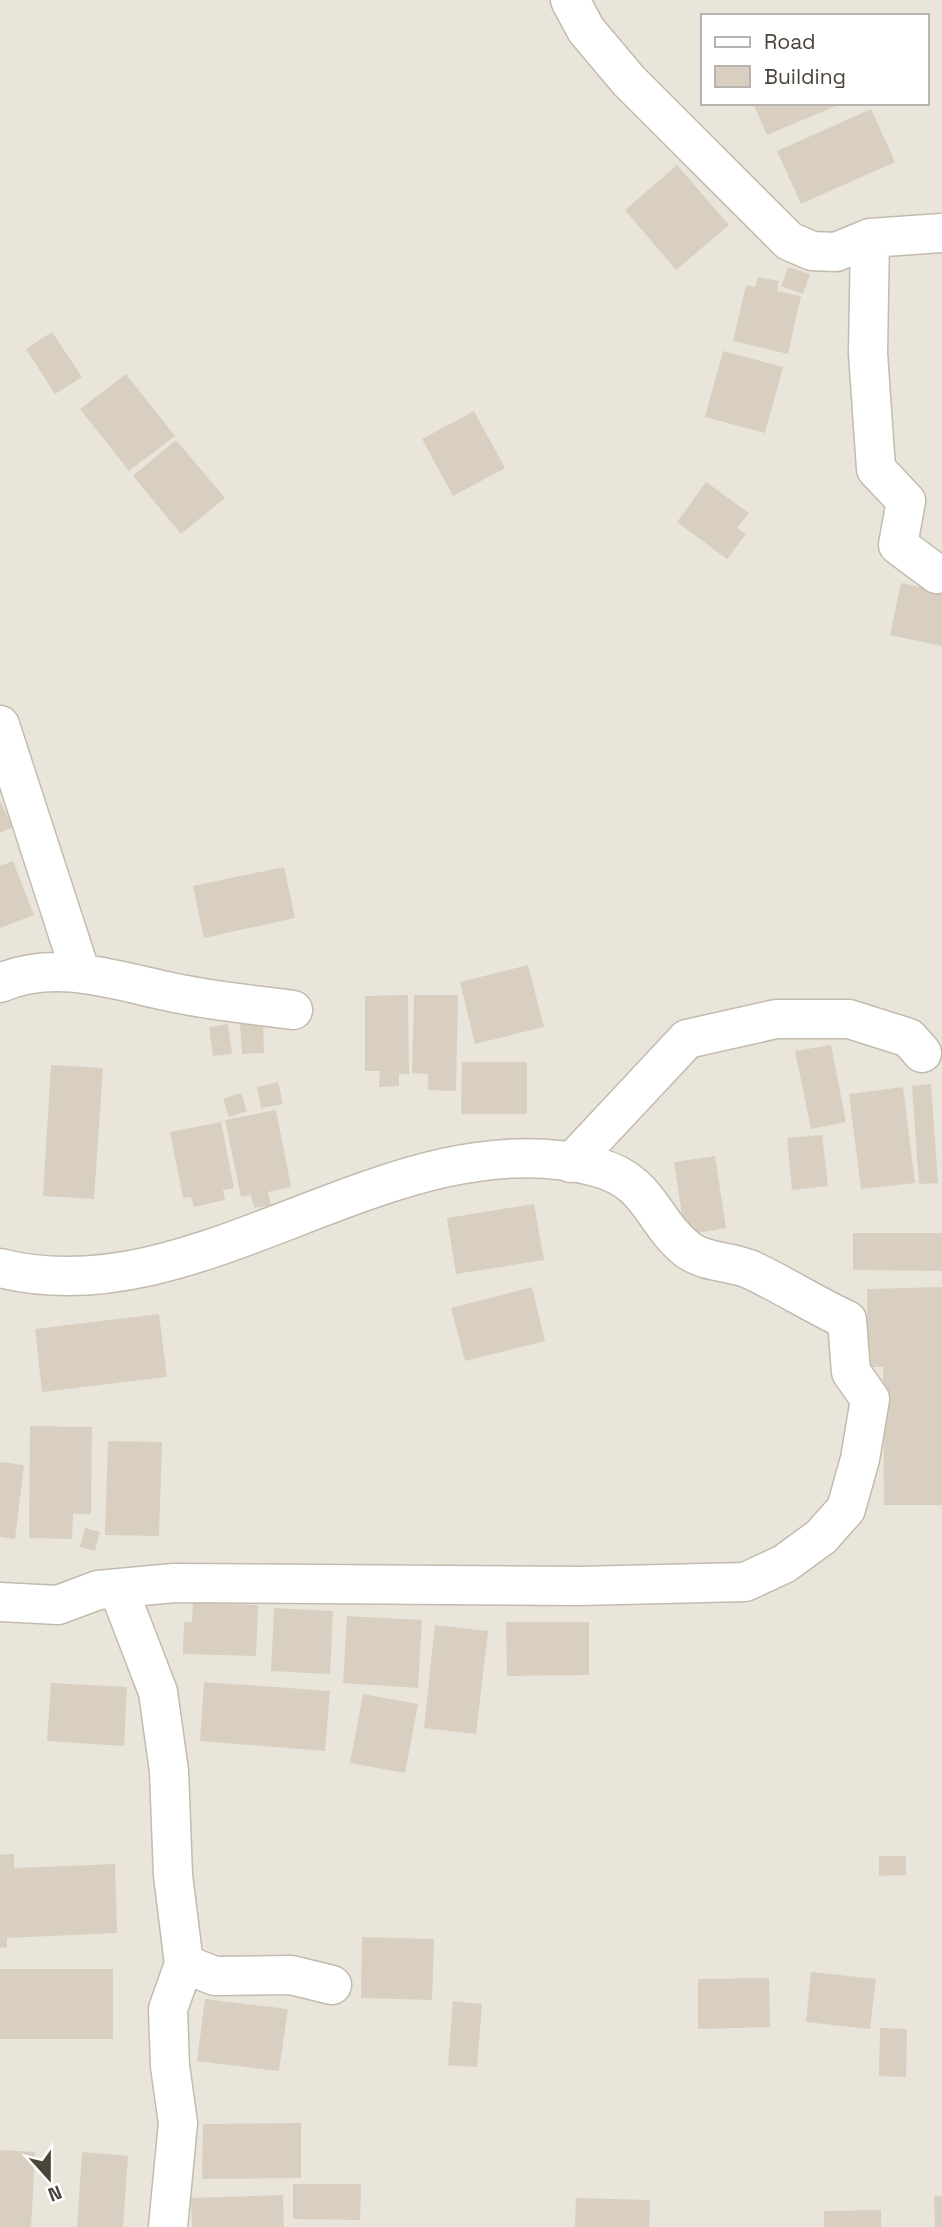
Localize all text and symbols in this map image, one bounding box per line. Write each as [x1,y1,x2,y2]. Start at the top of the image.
legend [701,14,928,105]
text: Road [764,28,816,55]
text: Building [764,63,846,90]
north arrow [14,2143,84,2213]
text: N [44,2179,65,2207]

